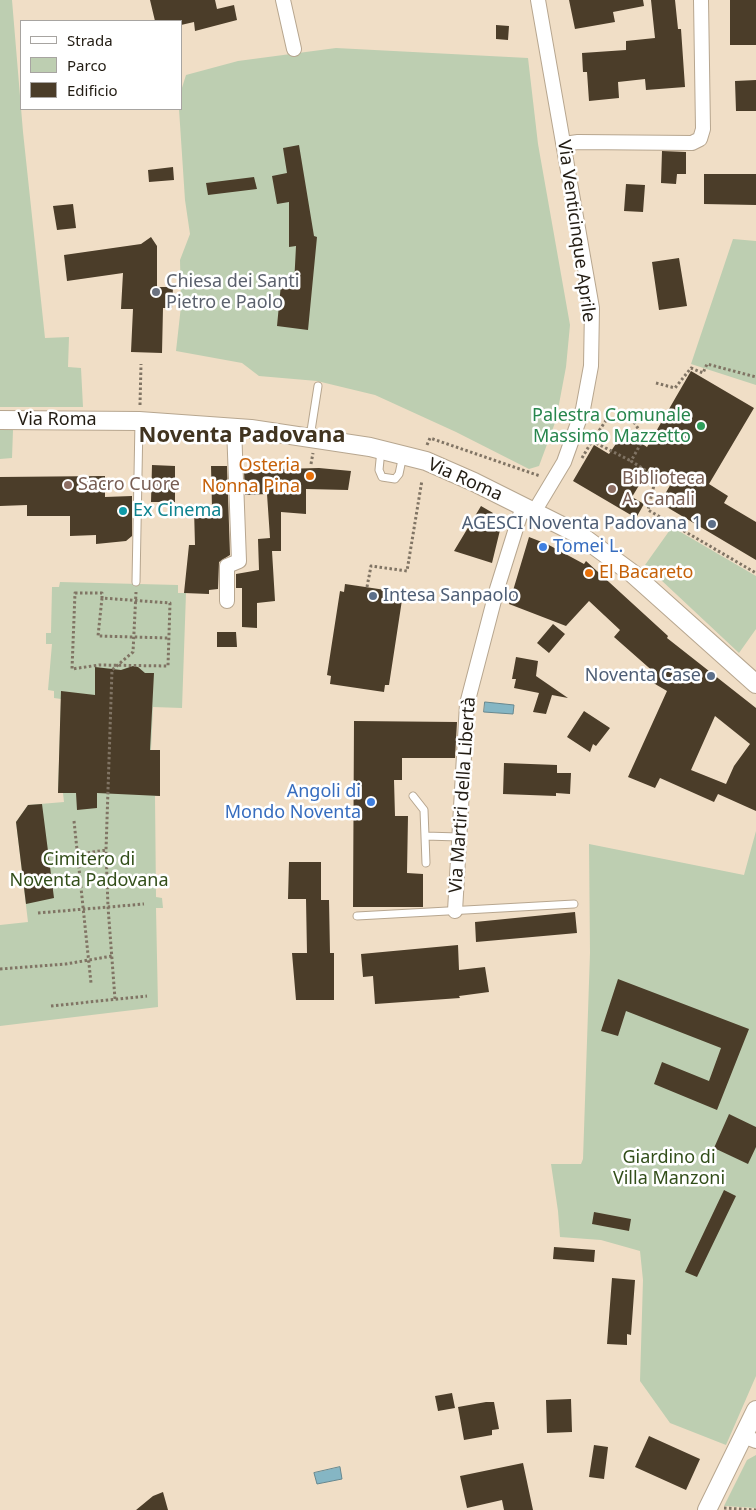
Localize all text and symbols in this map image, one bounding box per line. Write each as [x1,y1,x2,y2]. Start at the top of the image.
legend [20,20,182,110]
text: Strada [67,30,113,50]
text: Parco [67,55,107,75]
text: Edificio [67,80,118,100]
street label: Via Venticinque Aprile [553,138,599,324]
place label: Chiesa dei Santi Pietro e Paolo [166,271,299,314]
marker: Chiesa dei Santi Pietro e Paolo [150,286,162,298]
place label: Palestra Comunale Massimo Mazzetto [532,405,691,448]
street label: Via Roma [17,409,97,431]
marker: Palestra Comunale Massimo Mazzetto [695,420,707,432]
district label: Noventa Padovana [139,423,345,449]
street label: Via Roma [424,454,506,506]
place label: Osteria Nonna Pina [202,455,300,498]
place label: Biblioteca A. Canali [622,468,705,510]
marker: Osteria Nonna Pina [304,470,316,482]
place label: Sacro Cuore [78,474,180,496]
marker: Sacro Cuore [62,479,74,491]
marker: Biblioteca A. Canali [606,483,618,495]
place label: Ex Cinema [133,500,221,522]
marker: Ex Cinema [117,505,129,517]
place label: AGESCI Noventa Padovana 1 [462,513,702,535]
marker: AGESCI Noventa Padovana 1 [706,518,718,530]
place label: Tomei L. [553,536,623,558]
marker: Tomei L. [537,541,549,553]
place label: El Bacareto [599,562,693,584]
marker: El Bacareto [583,567,595,579]
place label: Intesa Sanpaolo [383,585,519,607]
marker: Intesa Sanpaolo [367,590,379,602]
place label: Noventa Case [585,665,701,687]
marker: Noventa Case [705,670,717,682]
street label: Via Martiri della Libertà [445,696,481,894]
place label: Angoli di Mondo Noventa [225,781,361,824]
marker: Angoli di Mondo Noventa [365,796,377,808]
park label: Cimitero di Noventa Padovana [10,849,168,892]
park label: Giardino di Villa Manzoni [613,1147,725,1190]

